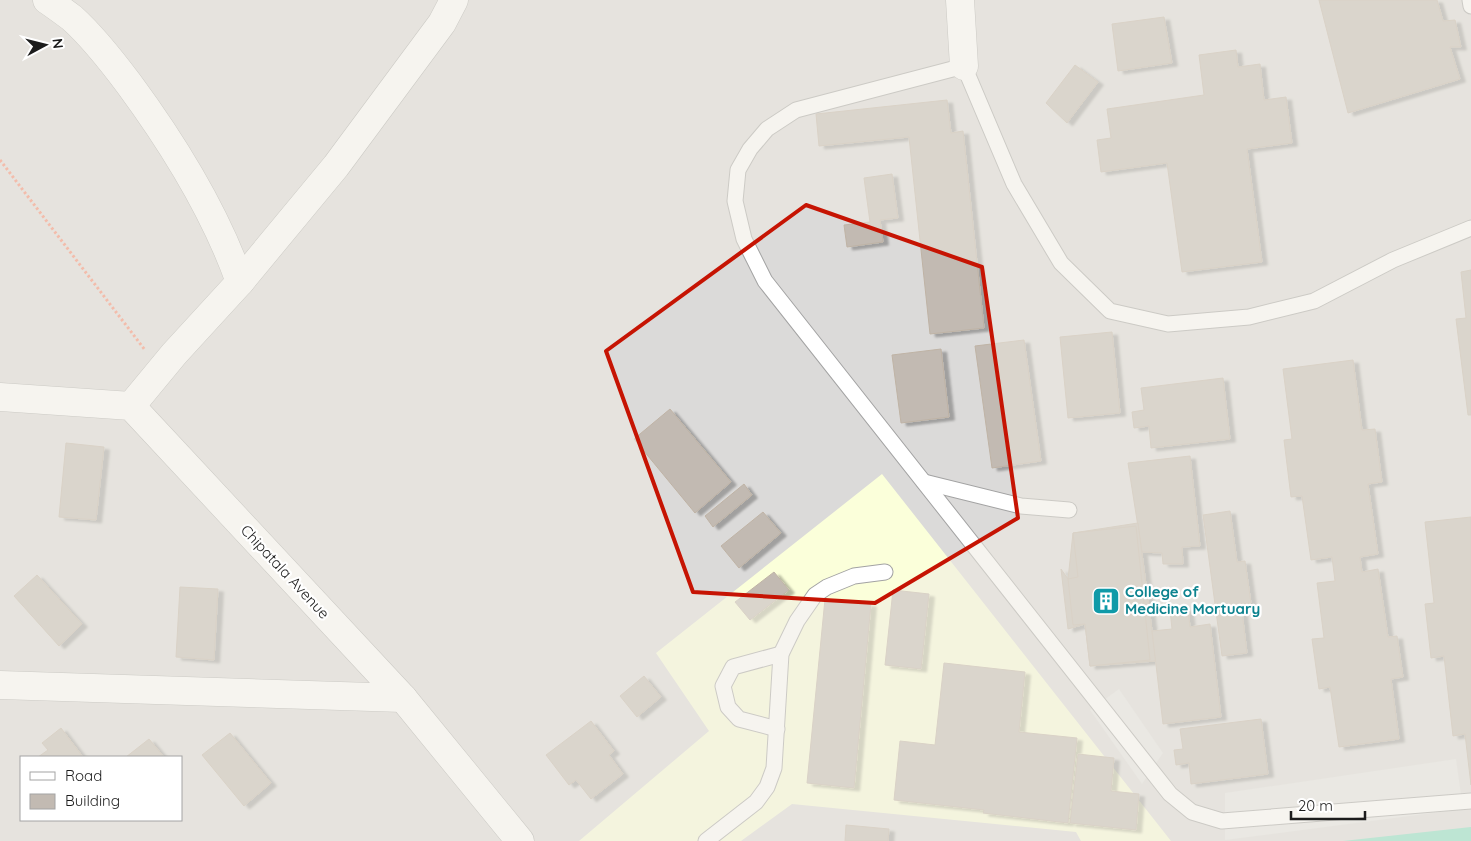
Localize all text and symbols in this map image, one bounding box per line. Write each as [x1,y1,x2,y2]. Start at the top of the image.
north arrow [20,20,70,70]
text: N [48,37,67,50]
street label: Chipatala Avenue [237,521,334,623]
place label: College of Medicine Mortuary [1125,582,1260,618]
building icon: College of Medicine Mortuary [1091,586,1121,616]
legend [20,756,182,821]
text: Road [65,766,102,785]
scale bar [1291,788,1365,820]
text: Building [65,791,120,810]
text: 20 m [1298,796,1333,815]

